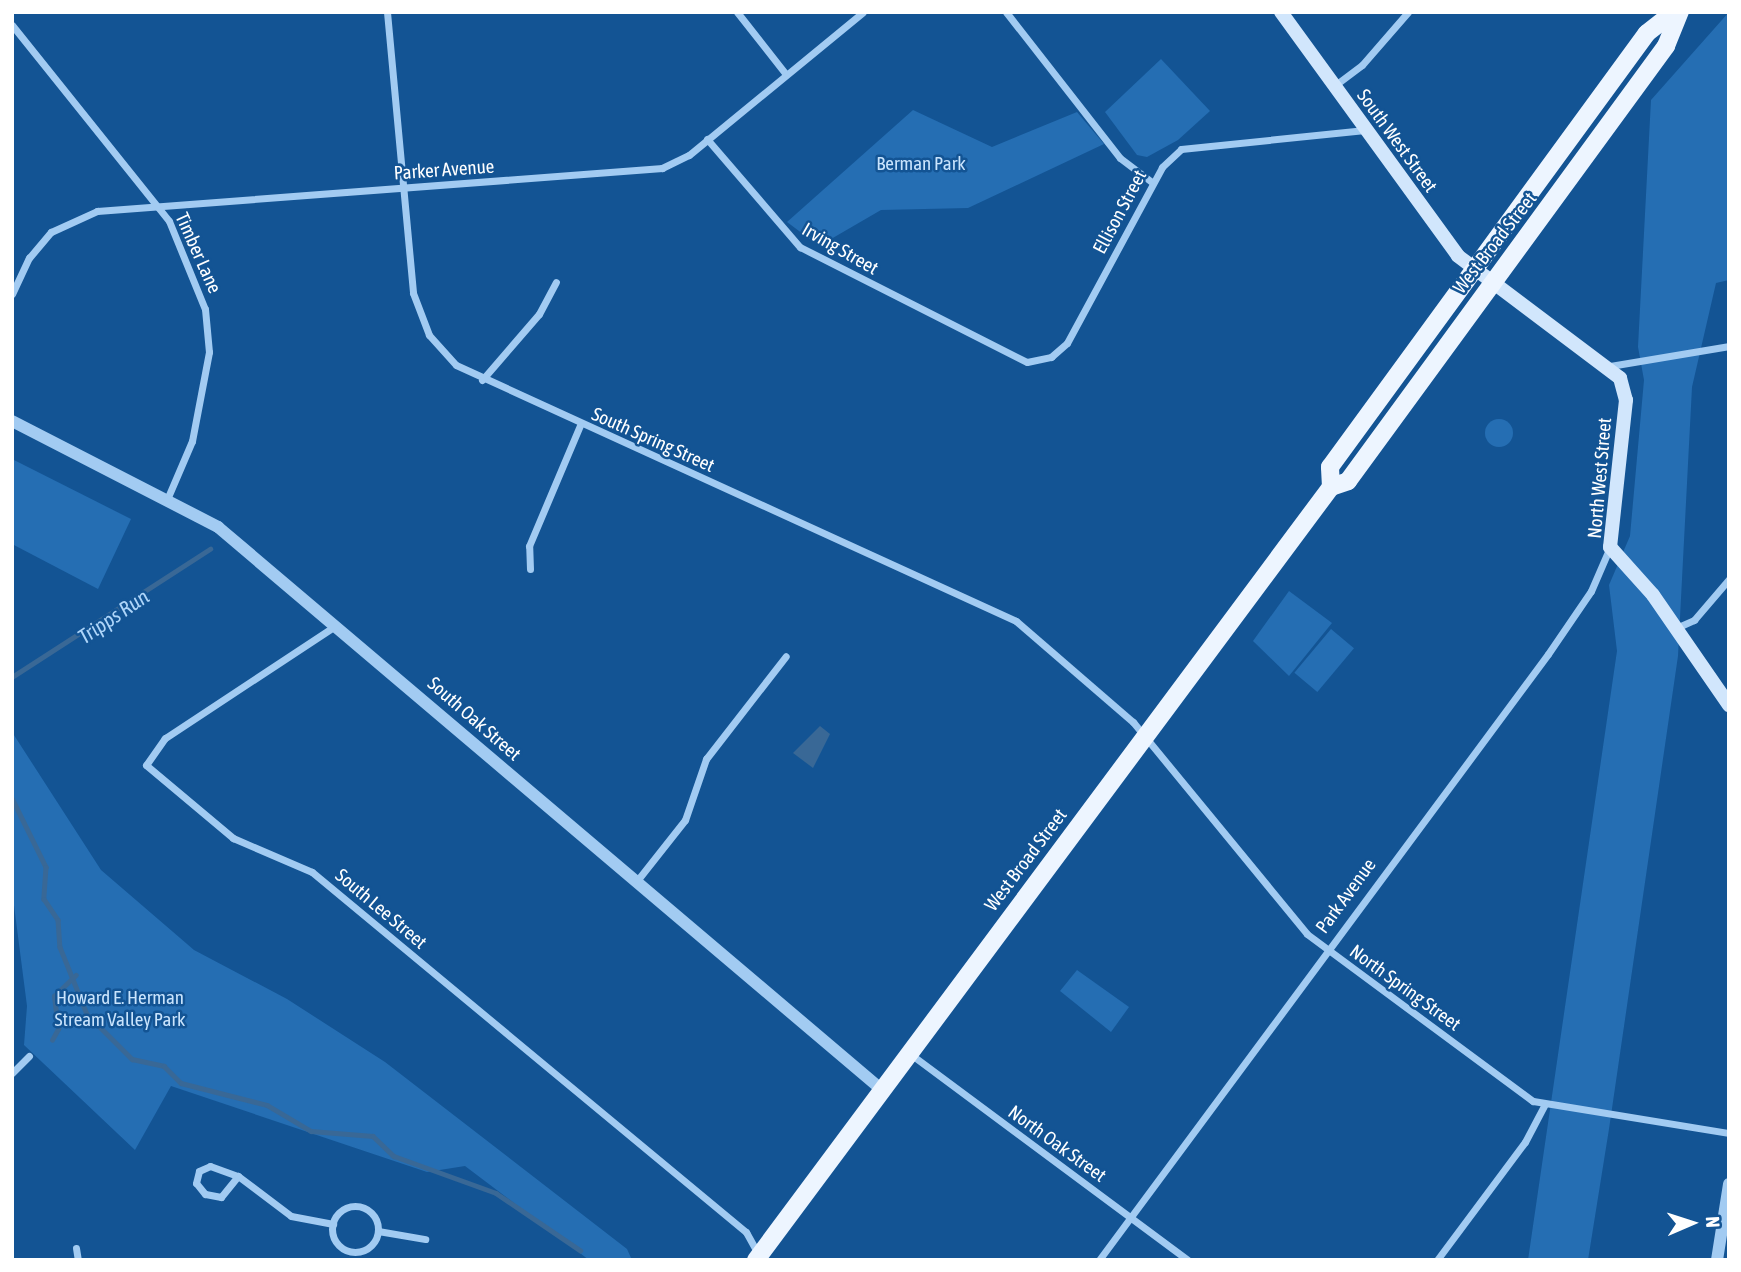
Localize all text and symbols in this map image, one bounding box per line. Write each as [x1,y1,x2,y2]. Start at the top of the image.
street label: South West Street [1352,85,1442,197]
park label: Berman Park [876,153,966,175]
street label: Parker Avenue [393,155,495,185]
street label: Ellison Street [1088,166,1152,258]
street label: West Broad Street [1448,188,1542,298]
street label: Timber Lane [170,209,226,297]
street label: Irving Street [798,218,882,280]
street label: South Spring Street [588,403,718,477]
street label: North West Street [1583,417,1617,539]
water label: Tripps Run [73,583,153,649]
street label: South Oak Street [423,672,525,766]
street label: West Broad Street [980,804,1072,916]
street label: Park Avenue [1311,854,1381,938]
street label: South Lee Street [331,864,431,954]
street label: North Spring Street [1345,940,1465,1036]
park label: Howard E. Herman Stream Valley Park [55,987,185,1031]
street label: North Oak Street [1004,1101,1110,1187]
north arrow [1657,1188,1727,1258]
text: N [1702,1216,1724,1228]

